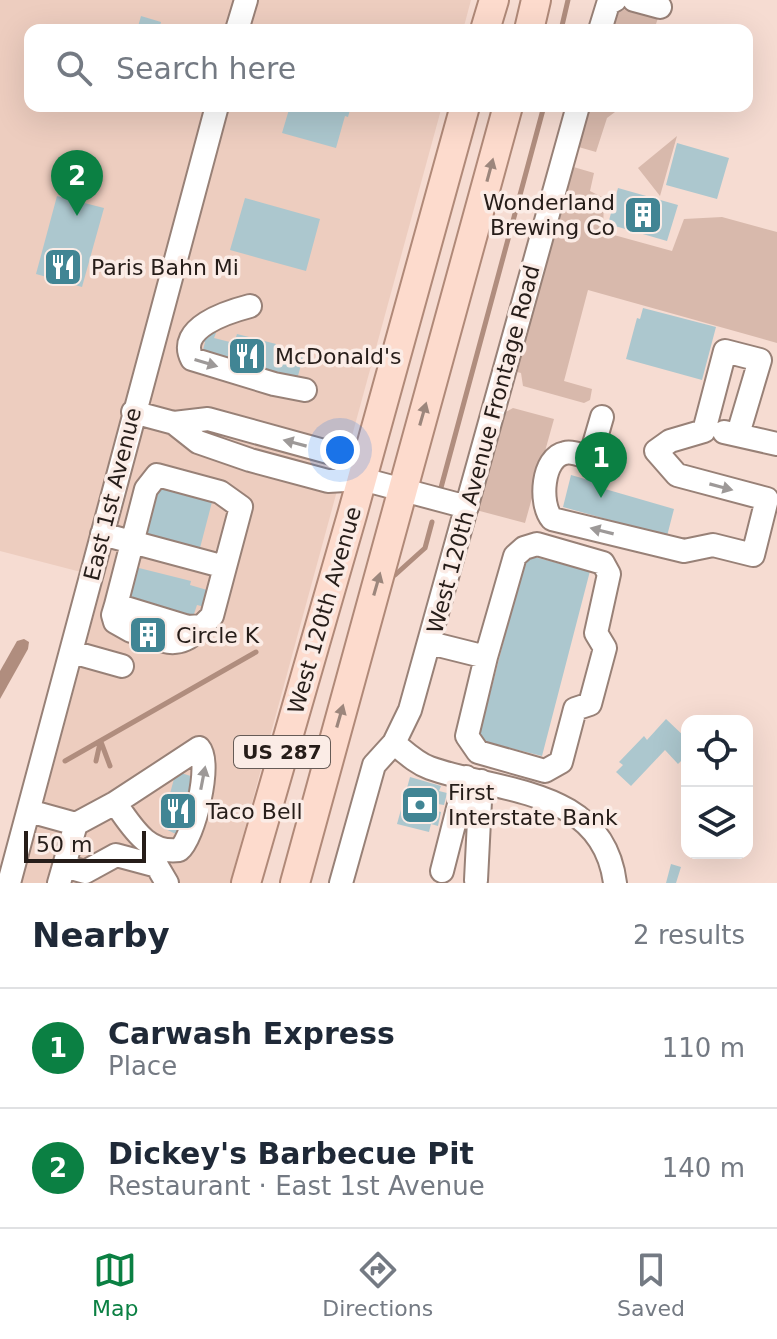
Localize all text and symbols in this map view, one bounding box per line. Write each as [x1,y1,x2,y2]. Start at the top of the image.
search box [24,24,753,112]
icon: search [52,46,96,90]
text: Search here [116,51,296,86]
pin: 2 [51,150,103,216]
one-way arrow [485,157,497,182]
place label: Wonderland Brewing Co [483,190,615,240]
building icon: Wonderland Brewing Co [622,194,664,236]
restaurant icon: Paris Bahn Mi [42,246,84,288]
place label: Paris Bahn Mi [91,255,239,280]
street label: West 120th Avenue Frontage Road [422,262,545,636]
restaurant icon: McDonald's [226,335,268,377]
place label: McDonald's [275,344,402,369]
one-way arrow [194,357,218,370]
one-way arrow [417,402,430,426]
street label: East 1st Avenue [79,405,146,583]
your location [320,430,360,470]
pin: 1 [575,432,627,498]
one-way arrow [283,436,308,448]
one-way arrow [710,481,734,494]
street label: West 120th Avenue [283,504,366,717]
one-way arrow [590,525,615,537]
one-way arrow [371,572,384,596]
building icon: Circle K [127,614,169,656]
place label: Circle K [176,623,260,648]
one-way arrow [334,704,347,728]
map controls [681,715,753,859]
button: locate [681,715,753,787]
road number: US 287 [234,736,330,768]
one-way arrow [197,766,209,791]
place label: First Interstate Bank [448,780,618,830]
bank icon: First Interstate Bank [399,784,441,826]
button: layers [681,787,753,859]
restaurant icon: Taco Bell [157,790,199,832]
place label: Taco Bell [205,799,303,824]
scale bar [24,827,146,863]
text: 50 m [36,832,92,857]
text: Nearby [32,915,170,955]
text: 2 results [633,920,745,950]
text: Carwash Express [108,1016,395,1051]
text: 1 [49,1033,67,1063]
text: 110 m [662,1033,745,1063]
text: Place [108,1051,177,1081]
text: Dickey's Barbecue Pit [108,1136,474,1171]
text: 2 [49,1153,67,1183]
text: 140 m [662,1153,745,1183]
text: Restaurant · East 1st Avenue [108,1171,485,1201]
tab: Map [92,1248,138,1321]
tab: Directions [322,1248,433,1321]
tab: Saved [617,1248,685,1321]

